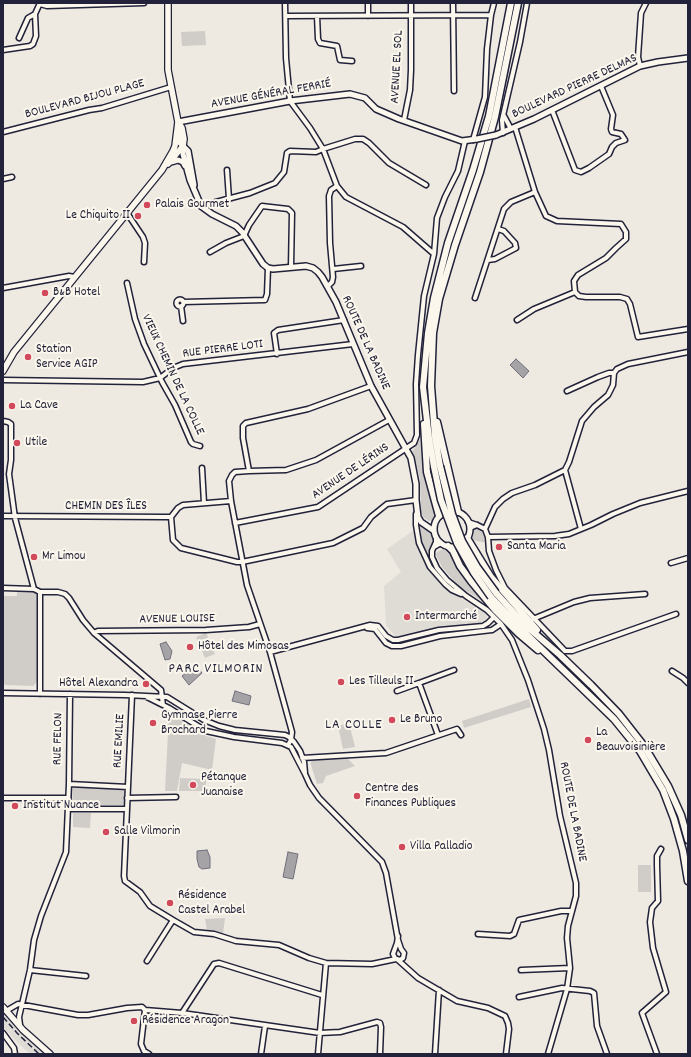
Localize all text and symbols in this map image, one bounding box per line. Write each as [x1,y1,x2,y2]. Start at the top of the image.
street label: AVENUE EL SOL [388,30,408,104]
street label: BOULEVARD PIERRE DELMAS [510,51,640,123]
street label: BOULEVARD BIJOU PLAGE [24,77,146,123]
street label: AVENUE GÉNÉRAL FERRIÉ [210,77,332,113]
place label: Palais Gourmet [155,197,229,213]
marker: Palais Gourmet [142,200,152,210]
place label: Le Chiquito II [66,208,130,224]
marker: Le Chiquito II [133,211,143,221]
place label: B&B Hotel [53,285,100,301]
marker: B&B Hotel [40,288,50,298]
street label: ROUTE DE LA BADINE [337,293,393,393]
street label: VIEUX CHEMIN DE LA COLLE [137,312,207,438]
street label: RUE PIERRE LOTI [182,337,264,363]
place label: Station Service AGIP [36,342,98,373]
marker: Station Service AGIP [23,352,33,362]
place label: La Cave [20,398,58,414]
marker: La Cave [7,401,17,411]
place label: Utile [25,435,47,451]
marker: Utile [12,438,22,448]
street label: AVENUE DE LÉRINS [309,440,393,504]
street label: CHEMIN DES ÎLES [65,499,147,515]
place label: Santa Maria [507,539,566,555]
marker: Santa Maria [494,542,504,552]
place label: Mr Limou [42,549,85,565]
marker: Mr Limou [29,552,39,562]
place label: Intermarché [415,609,477,625]
street label: AVENUE LOUISE [139,612,215,628]
marker: Intermarché [402,612,412,622]
place label: Hôtel des Mimosas [198,639,289,655]
marker: Hôtel des Mimosas [185,642,195,652]
district label: PARC VILMORIN [168,662,264,678]
place label: Les Tilleuls II [349,674,413,690]
place label: Hôtel Alexandra [59,676,138,692]
marker: Les Tilleuls II [336,677,346,687]
marker: Hôtel Alexandra [141,679,151,689]
place label: Gymnase Pierre Brochard [161,708,237,739]
place label: Le Bruno [400,712,442,728]
street label: RUE FELON [51,713,67,765]
street label: RUE EMILIE [111,713,129,769]
marker: Le Bruno [387,715,397,725]
marker: Gymnase Pierre Brochard [148,718,158,728]
district label: LA COLLE [325,718,383,734]
place label: La Beauvoisinière [596,725,666,756]
marker: La Beauvoisinière [583,735,593,745]
street label: ROUTE DE LA BADINE [555,761,589,863]
place label: Pétanque Juanaise [201,770,247,801]
marker: Pétanque Juanaise [188,780,198,790]
place label: Centre des Finances Publiques [365,781,456,812]
marker: Centre des Finances Publiques [352,791,362,801]
place label: Institut Nuance [23,798,99,814]
marker: Institut Nuance [10,801,20,811]
place label: Salle Vilmorin [114,824,180,840]
marker: Salle Vilmorin [101,827,111,837]
place label: Villa Palladio [410,839,472,855]
marker: Villa Palladio [397,842,407,852]
place label: Résidence Castel Arabel [178,888,245,919]
marker: Résidence Castel Arabel [165,898,175,908]
place label: Résidence Aragon [142,1013,229,1029]
marker: Résidence Aragon [129,1016,139,1026]

